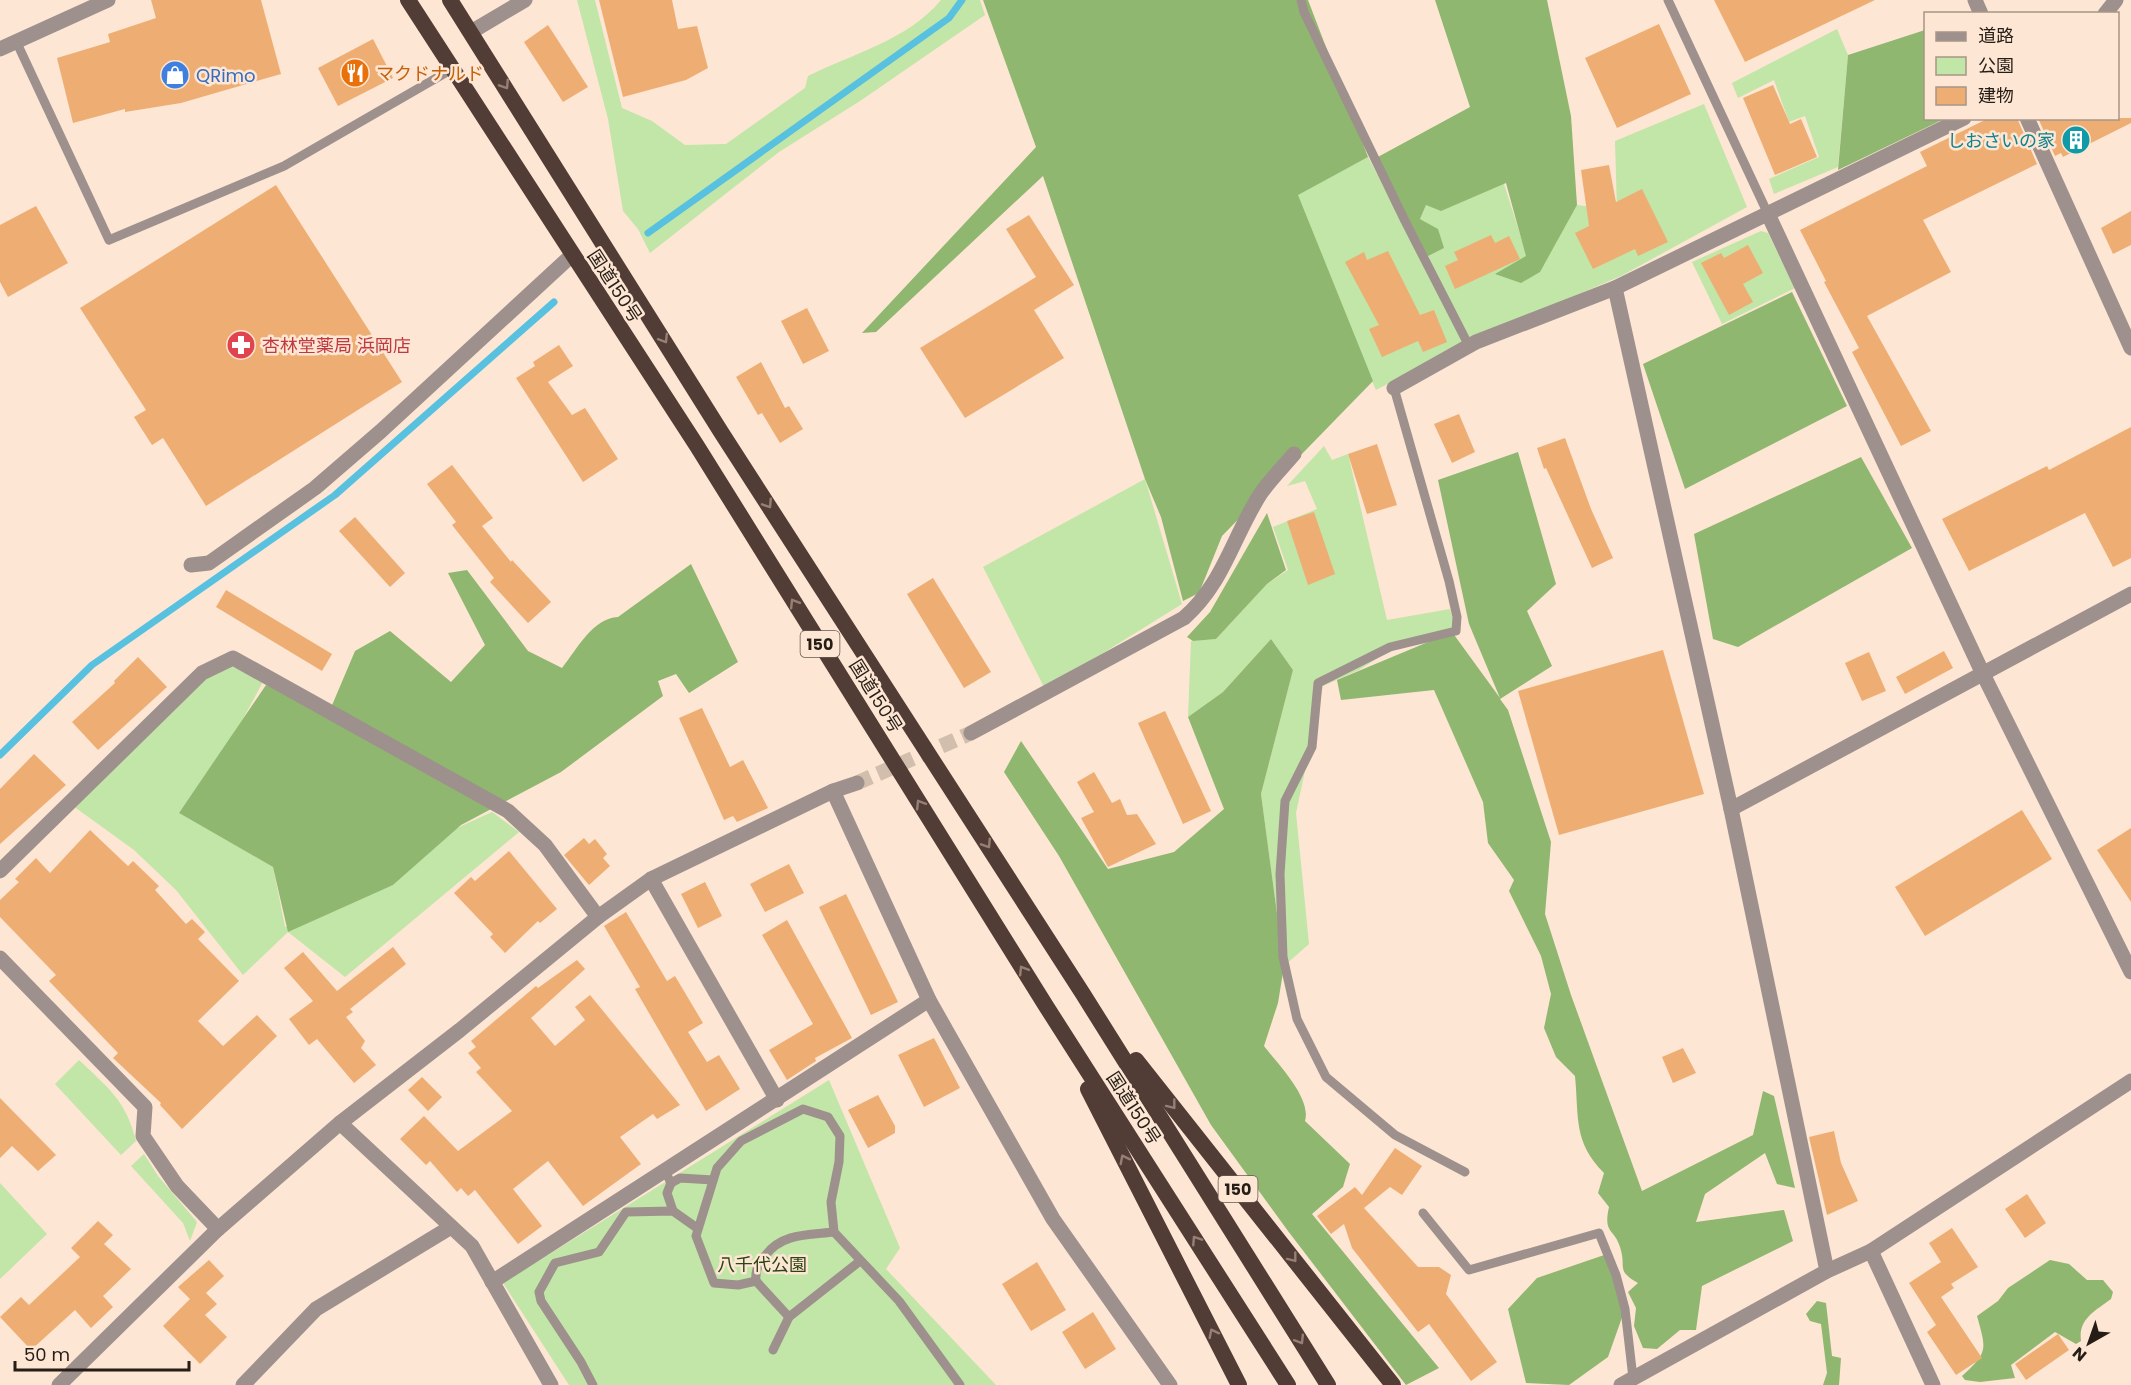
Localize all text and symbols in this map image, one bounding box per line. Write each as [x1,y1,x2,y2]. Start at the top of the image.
legend [1924,12,2119,120]
text: 道路 [1978,23,2014,48]
text: 公園 [1978,53,2014,78]
restaurant icon: マクドナルド [339,57,371,89]
shop icon: QRimo [159,59,191,91]
place label: マクドナルド [376,61,484,86]
place label: QRimo [196,63,256,88]
one-way arrow [498,78,509,89]
text: 建物 [1978,83,2014,108]
building icon: しおさいの家 [2060,124,2092,156]
place label: しおさいの家 [1947,128,2055,153]
street label: 国道150号 [582,245,648,327]
pharmacy icon: 杏林堂薬局 浜岡店 [225,329,257,361]
place label: 杏林堂薬局 浜岡店 [262,333,411,358]
one-way arrow [656,333,668,343]
one-way arrow [760,498,772,508]
one-way arrow [790,599,802,609]
road number: 150 [800,631,840,657]
street label: 国道150号 [844,654,908,738]
one-way arrow [915,800,927,810]
one-way arrow [980,838,991,849]
one-way arrow [1018,966,1030,976]
street label: 国道150号 [1101,1067,1167,1149]
one-way arrow [1164,1099,1175,1110]
one-way arrow [1119,1155,1131,1166]
road number: 150 [1218,1176,1258,1202]
one-way arrow [1192,1236,1204,1246]
park label: 八千代公園 [717,1252,807,1277]
one-way arrow [1285,1252,1296,1263]
north arrow [2059,1313,2119,1373]
one-way arrow [1208,1328,1220,1339]
scale bar [15,1334,189,1372]
one-way arrow [1293,1334,1305,1344]
text: N [2068,1341,2092,1367]
text: 50 m [24,1342,70,1367]

